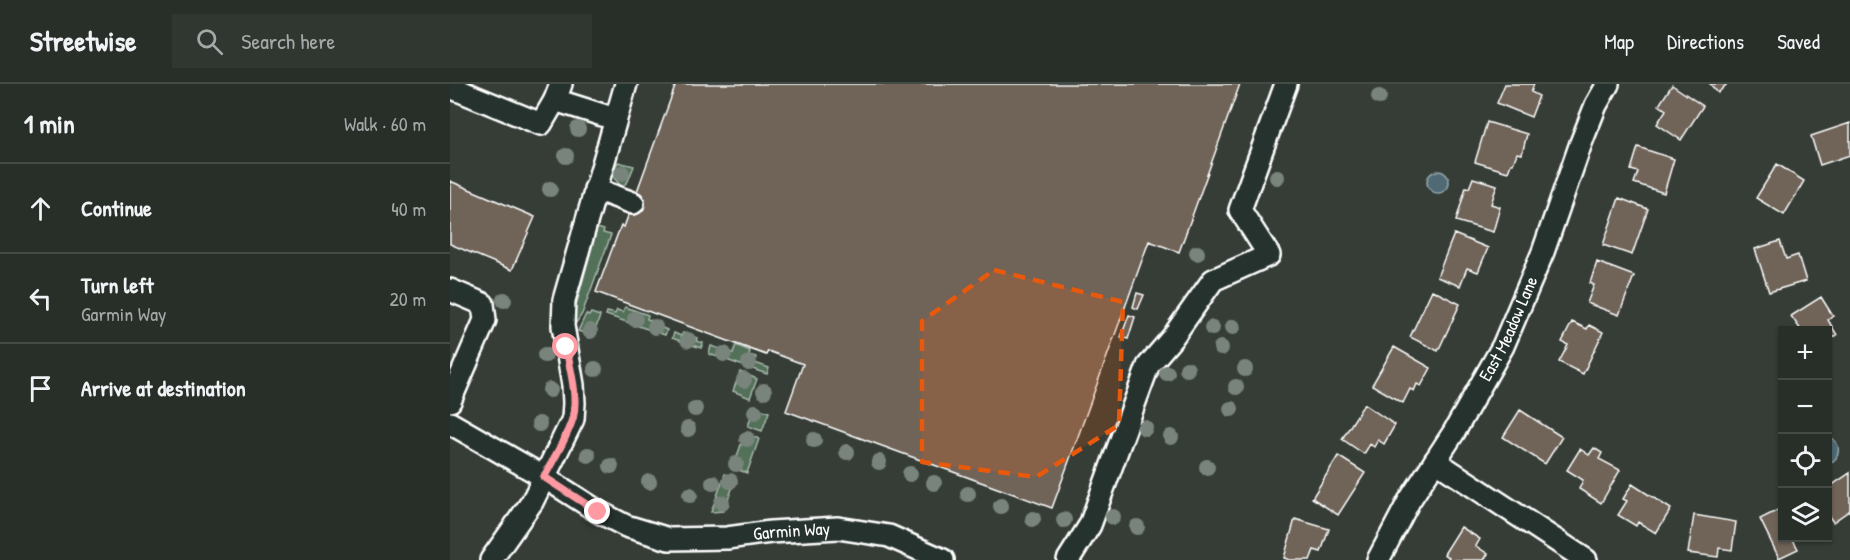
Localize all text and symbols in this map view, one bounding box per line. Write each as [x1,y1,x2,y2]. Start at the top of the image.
search box [172,14,592,68]
text: Streetwise [30,22,136,60]
icon: search [193,25,226,58]
text: Search here [241,26,335,56]
text: Map [1604,27,1634,56]
text: Directions [1667,27,1744,56]
text: Saved [1777,27,1820,56]
text: 1 min [24,106,75,141]
text: Walk · 60 m [344,110,426,137]
icon: ahead [24,192,57,225]
text: Continue [81,193,152,223]
text: 40 m [391,195,426,222]
text: Turn left [81,270,154,300]
street label: East Meadow Lane [1473,272,1543,385]
icon: left [24,282,57,315]
text: 20 m [389,285,426,312]
text: Garmin Way [81,300,166,327]
map controls [1778,326,1832,542]
button: + [1778,326,1832,380]
route start [552,333,578,359]
icon: arrive [24,372,57,405]
text: Arrive at destination [81,373,246,403]
button: − [1778,380,1832,434]
button: locate [1778,434,1832,488]
button: layers [1778,488,1832,542]
route end [584,498,610,524]
street label: Garmin Way [752,515,831,546]

